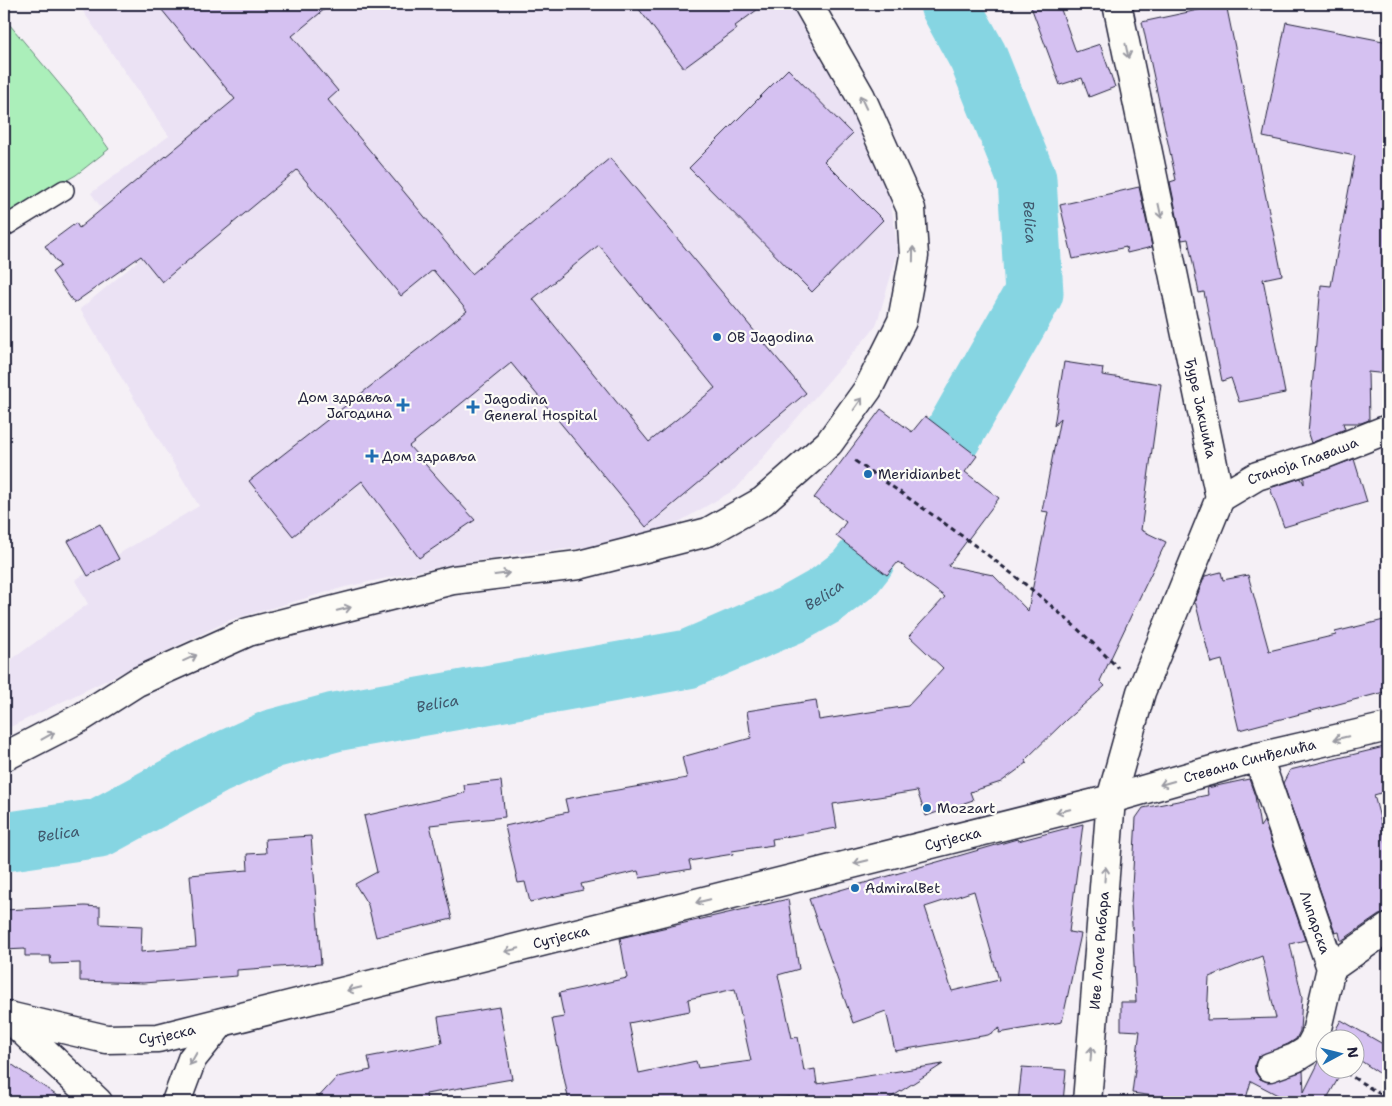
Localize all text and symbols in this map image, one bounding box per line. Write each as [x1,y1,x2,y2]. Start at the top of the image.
one-way arrow [1123,43,1132,59]
one-way arrow [857,95,867,110]
water label: Belica [1018,200,1041,244]
one-way arrow [1156,202,1165,218]
one-way arrow [909,246,918,262]
place label: OB Jagodina [727,328,814,346]
marker: OB Jagodina [711,331,723,343]
street label: Ђуре Јакшића [1182,356,1220,460]
place label: Дом здравља Јагодина [298,388,392,422]
place label: Jagodina General Hospital [484,390,598,424]
one-way arrow [853,397,863,411]
marker: Дом здравља Јагодина [396,398,410,412]
marker: Jagodina General Hospital [466,400,480,414]
street label: Станоја Главаша [1244,433,1361,489]
place label: Дом здравља [382,447,476,465]
marker: Дом здравља [366,450,378,462]
place label: Meridianbet [878,465,961,483]
marker: Meridianbet [862,468,874,480]
one-way arrow [494,569,510,579]
water label: Belica [801,575,848,615]
one-way arrow [336,604,352,613]
one-way arrow [182,653,197,663]
water label: Belica [415,690,460,717]
one-way arrow [40,731,55,741]
one-way arrow [1333,734,1349,743]
street label: Стевана Синђелића [1181,735,1318,787]
one-way arrow [1159,778,1175,788]
place label: Mozzart [937,799,995,817]
marker: Mozzart [921,802,933,814]
one-way arrow [1056,806,1072,816]
water label: Belica [36,821,81,847]
street label: Сутјеска [923,823,983,854]
one-way arrow [853,858,869,867]
one-way arrow [1100,866,1109,882]
place label: AdmiralBet [865,879,940,897]
marker: AdmiralBet [849,882,861,894]
street label: Липарска [1296,888,1335,957]
street label: Иве Лоле Рибара [1085,890,1113,1010]
one-way arrow [696,897,712,906]
street label: Сутјеска [531,921,591,953]
one-way arrow [504,945,520,955]
one-way arrow [347,985,363,994]
street label: Сутјеска [138,1020,197,1048]
north arrow [1314,1028,1364,1078]
one-way arrow [1086,1046,1096,1062]
text: N [1343,1046,1363,1059]
one-way arrow [188,1052,198,1067]

